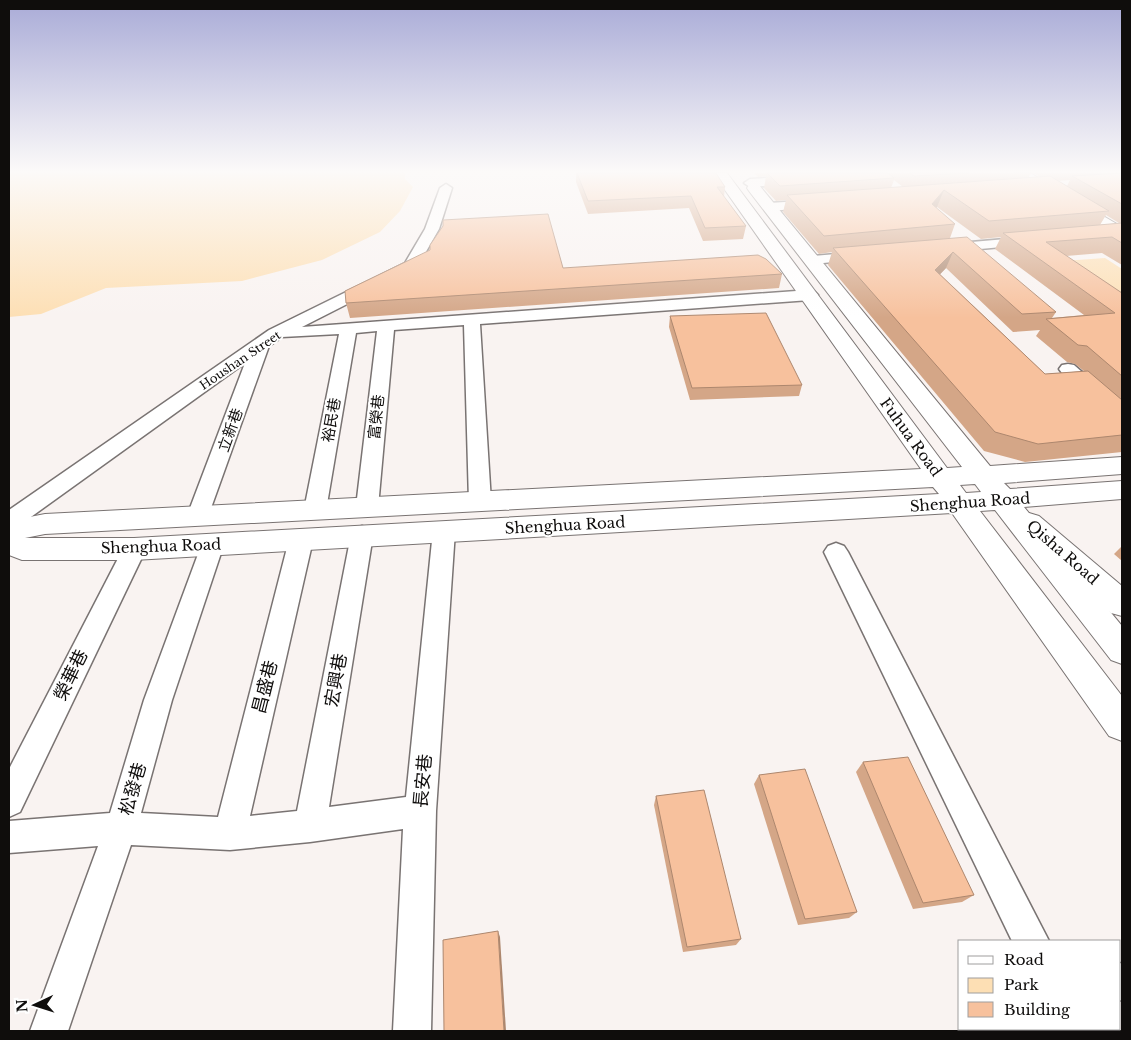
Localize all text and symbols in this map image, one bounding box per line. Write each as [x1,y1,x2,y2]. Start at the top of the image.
street label: Houshan Street [196,327,284,393]
street label: 富榮巷 [364,394,388,440]
street label: Fuhua Road [876,394,946,480]
street label: 裕民巷 [318,396,344,444]
street label: 立新巷 [213,406,247,454]
street label: Shenghua Road [909,488,1031,516]
street label: Shenghua Road [504,512,626,538]
street label: Qisha Road [1023,516,1103,588]
street label: Shenghua Road [100,534,222,558]
street label: 榮華巷 [49,646,93,704]
street label: 宏興巷 [320,652,352,708]
street label: 昌盛巷 [248,658,282,716]
street label: 長安巷 [410,753,436,809]
street label: 松發巷 [115,760,151,818]
legend [958,940,1121,1030]
text: Road [1004,950,1044,969]
text: Park [1004,975,1040,994]
north arrow [10,980,60,1030]
text: N [13,999,31,1013]
text: Building [1004,1000,1071,1019]

